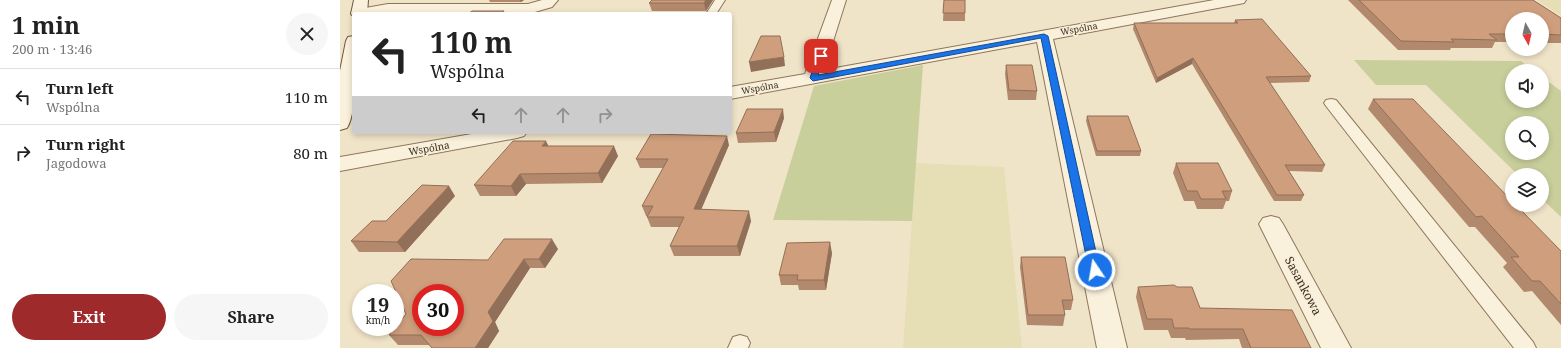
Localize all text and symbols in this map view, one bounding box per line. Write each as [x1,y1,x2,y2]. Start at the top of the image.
text: 1 min [12,8,80,41]
north arrow [1505,12,1549,56]
map controls [1505,12,1549,212]
button: close [286,13,328,55]
street label: Wspólna [1059,19,1098,38]
text: 110 m [430,23,512,61]
icon: left [364,28,416,80]
pin [804,39,838,73]
text: 200 m · 13:46 [12,40,92,58]
icon: arrive [810,45,832,67]
text: Wspólna [430,59,505,83]
button: sound [1505,64,1549,108]
text: Turn left [46,78,114,98]
street label: Wspólna [740,78,779,97]
icon: left [12,86,34,108]
text: 110 m [285,87,328,107]
text: Wspólna [46,98,100,116]
icon: left [468,104,490,126]
icon: ahead [510,104,532,126]
icon: ahead [552,104,574,126]
icon: right [594,104,616,126]
button: search [1505,116,1549,160]
text: Turn right [46,134,125,154]
street label: Wspólna [407,137,451,159]
icon: right [12,142,34,164]
text: 80 m [293,143,328,163]
text: Jagodowa [46,154,106,172]
button: layers [1505,168,1549,212]
position arrow [1074,249,1116,291]
street label: Sasankowa [1281,254,1326,318]
speed limit sign: 30 [412,284,464,336]
text: 19 [367,291,389,318]
button: Exit [12,294,166,340]
button: Share [174,294,328,340]
text: km/h [366,313,390,327]

